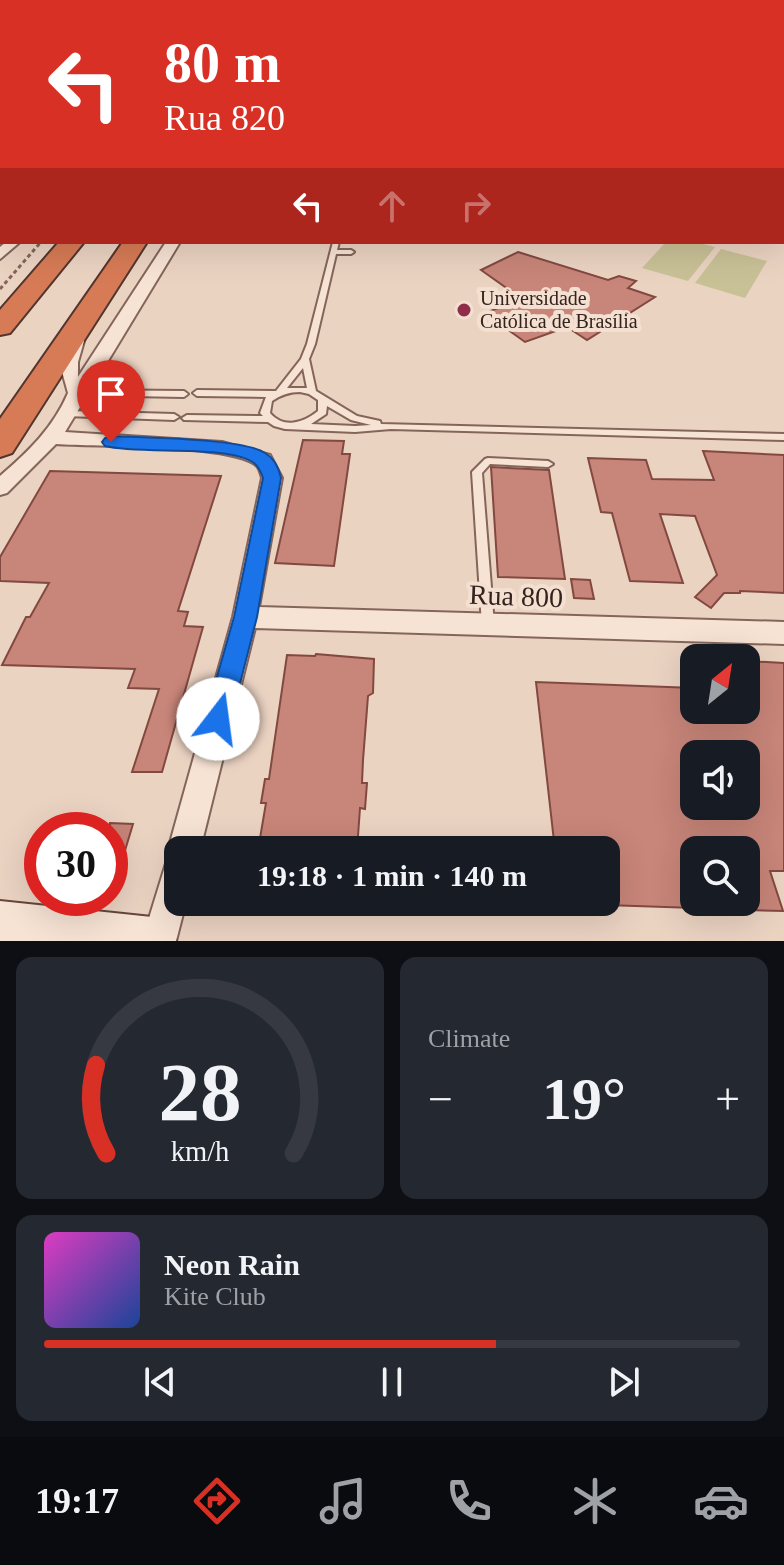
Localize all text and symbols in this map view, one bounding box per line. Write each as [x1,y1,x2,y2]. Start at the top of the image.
icon: left [32,32,136,136]
text: 80 m [164,32,281,94]
text: Rua 820 [164,98,285,138]
icon: left [286,184,330,228]
icon: ahead [370,184,414,228]
icon: right [454,184,498,228]
place label: Universidade Católica de Brasília [480,287,638,332]
marker: Universidade Católica de Brasília [455,301,473,319]
pin [77,360,145,442]
icon: arrive [89,372,133,416]
street label: Rua 800 [468,579,564,613]
north arrow [680,644,760,724]
map controls [680,644,760,916]
position arrow [176,677,260,761]
button: sound [680,740,760,820]
speed limit sign: 30 [24,812,128,916]
button: search [680,836,760,916]
text: 19:18 · 1 min · 140 m [257,859,527,892]
text: Climate [428,1024,510,1053]
text: 28 [158,1046,242,1138]
text: 19° [542,1066,626,1132]
text: − [428,1075,453,1124]
text: + [715,1075,740,1124]
text: km/h [171,1136,229,1167]
text: Neon Rain [164,1248,300,1281]
text: Kite Club [164,1282,266,1311]
icon: previous [138,1360,182,1404]
icon: pause [370,1360,414,1404]
icon: next [602,1360,646,1404]
icon: directions [189,1473,245,1529]
icon: music [315,1473,371,1529]
icon: phone [441,1473,497,1529]
icon: climate [567,1473,623,1529]
icon: car [693,1473,749,1529]
text: 19:17 [35,1481,119,1521]

